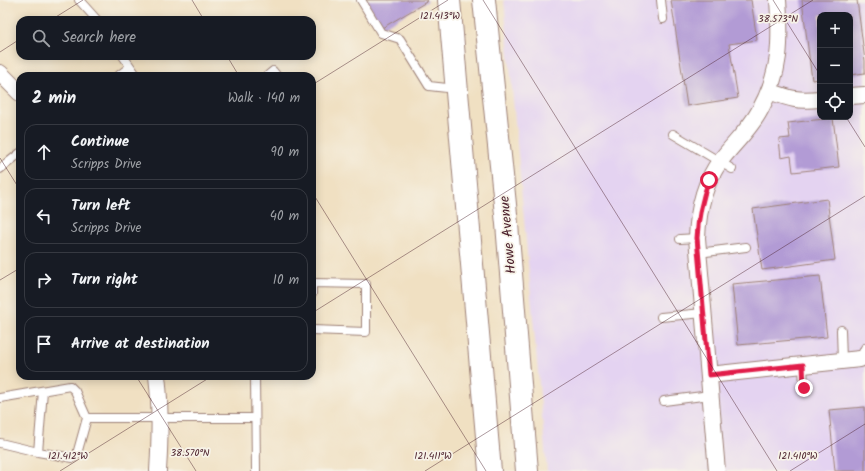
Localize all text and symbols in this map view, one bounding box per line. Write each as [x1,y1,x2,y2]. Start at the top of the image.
text: 121.413°W [420,8,460,24]
text: 38.573°N [758,11,798,27]
map controls [817,12,853,120]
button: + [817,12,853,48]
search box [16,16,316,60]
text: Search here [62,26,136,50]
icon: search [30,27,52,49]
button: − [817,48,853,84]
button: locate [817,84,853,120]
text: 2 min [32,85,76,112]
text: Walk · 140 m [228,88,300,109]
text: Continue [71,130,129,154]
icon: ahead [33,141,55,163]
text: 90 m [271,142,299,163]
text: Scripps Drive [71,154,141,175]
route start [700,171,718,189]
text: Turn left [71,194,131,218]
street label: Howe Avenue [494,194,522,275]
icon: left [33,205,55,227]
text: 40 m [270,206,299,227]
text: Scripps Drive [71,218,141,239]
text: Turn right [71,268,138,292]
icon: right [33,269,55,291]
text: 10 m [273,270,299,291]
text: Arrive at destination [71,332,210,356]
icon: arrive [33,333,55,355]
route end [795,379,813,397]
text: 38.570°N [170,445,210,461]
text: 121.412°W [48,448,88,464]
text: 121.411°W [414,448,452,464]
text: 121.410°W [778,448,818,464]

